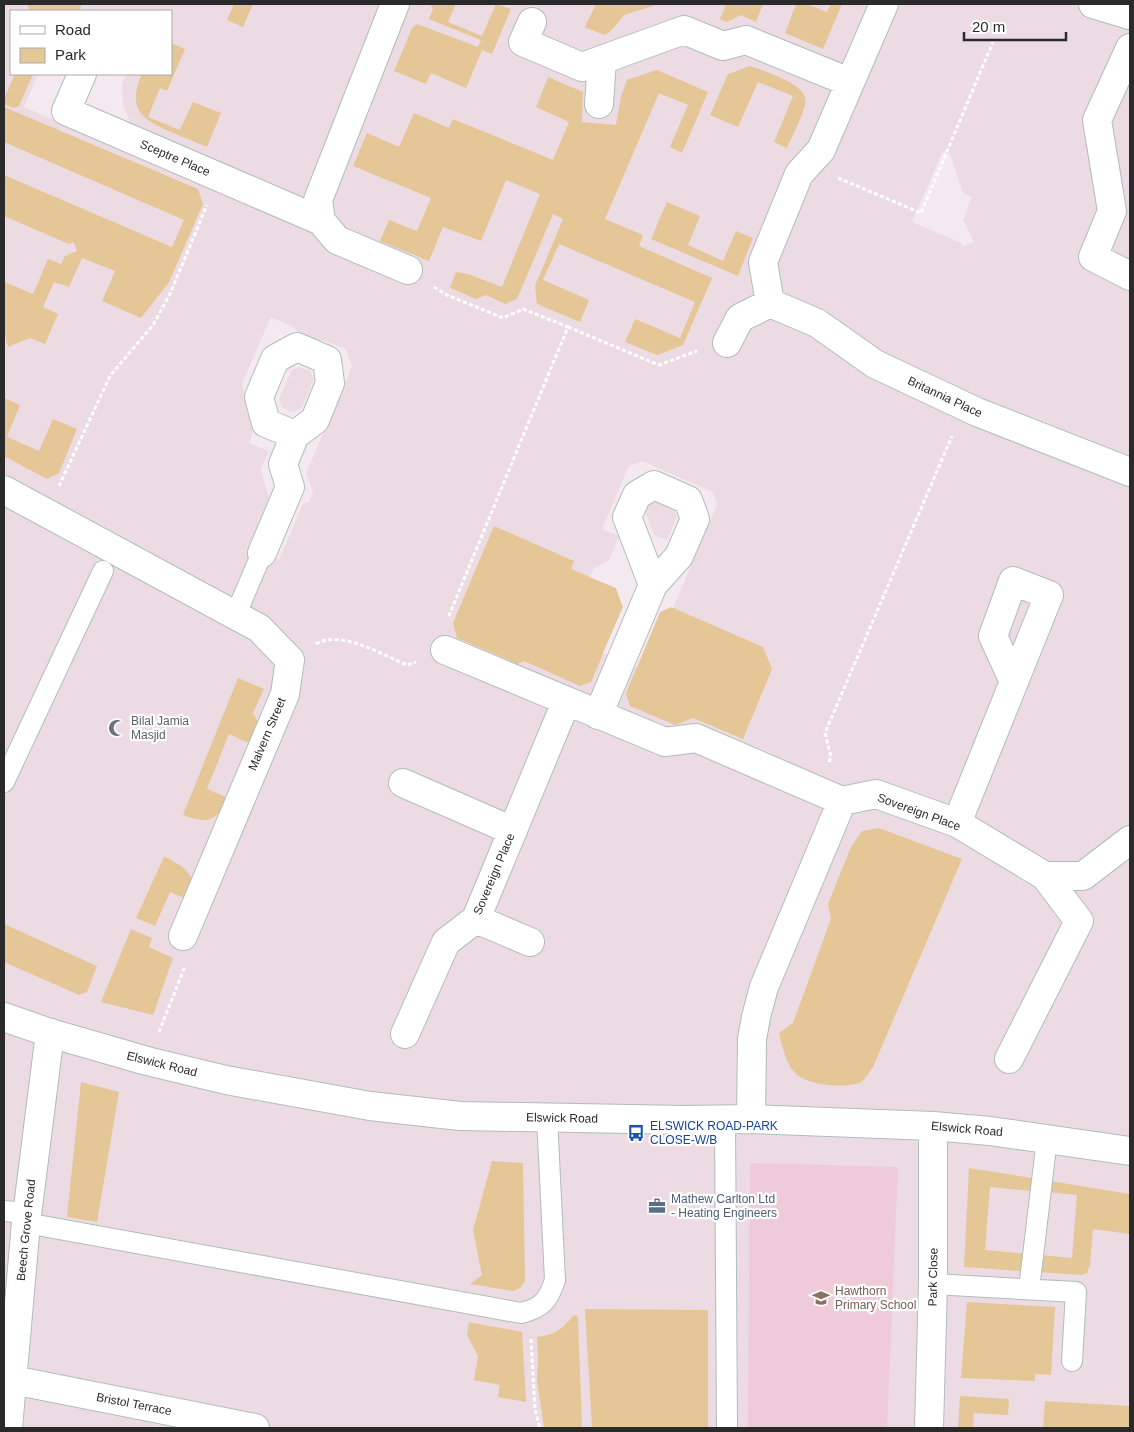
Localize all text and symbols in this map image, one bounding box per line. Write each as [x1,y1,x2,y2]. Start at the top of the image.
legend [10,10,172,75]
scale bar [964,10,1066,42]
text: 20 m [972,18,1005,35]
text: Road [55,21,91,38]
text: Park [55,46,86,63]
street label: Sceptre Place [138,137,212,179]
street label: Britannia Place [905,374,985,421]
street label: Malvern Street [245,695,289,773]
place label: Bilal Jamia Masjid [131,714,189,742]
mosque icon: Bilal Jamia Masjid [107,718,127,738]
street label: Sovereign Place [876,790,963,834]
street label: Sovereign Place [470,831,518,917]
street label: Elswick Road [125,1048,199,1080]
street label: Elswick Road [526,1110,598,1126]
place label: ELSWICK ROAD-PARK CLOSE-W/B [650,1119,778,1147]
street label: Elswick Road [931,1119,1003,1139]
bus stop icon: ELSWICK ROAD-PARK CLOSE-W/B [626,1123,646,1143]
street label: Beech Grove Road [14,1179,38,1281]
place label: Mathew Carlton Ltd - Heating Engineers [671,1192,777,1220]
office icon: Mathew Carlton Ltd - Heating Engineers [647,1196,667,1216]
street label: Park Close [925,1247,941,1306]
place label: Hawthorn Primary School [835,1284,916,1312]
school or university icon: Hawthorn Primary School [811,1288,831,1308]
street label: Bristol Terrace [95,1390,173,1418]

